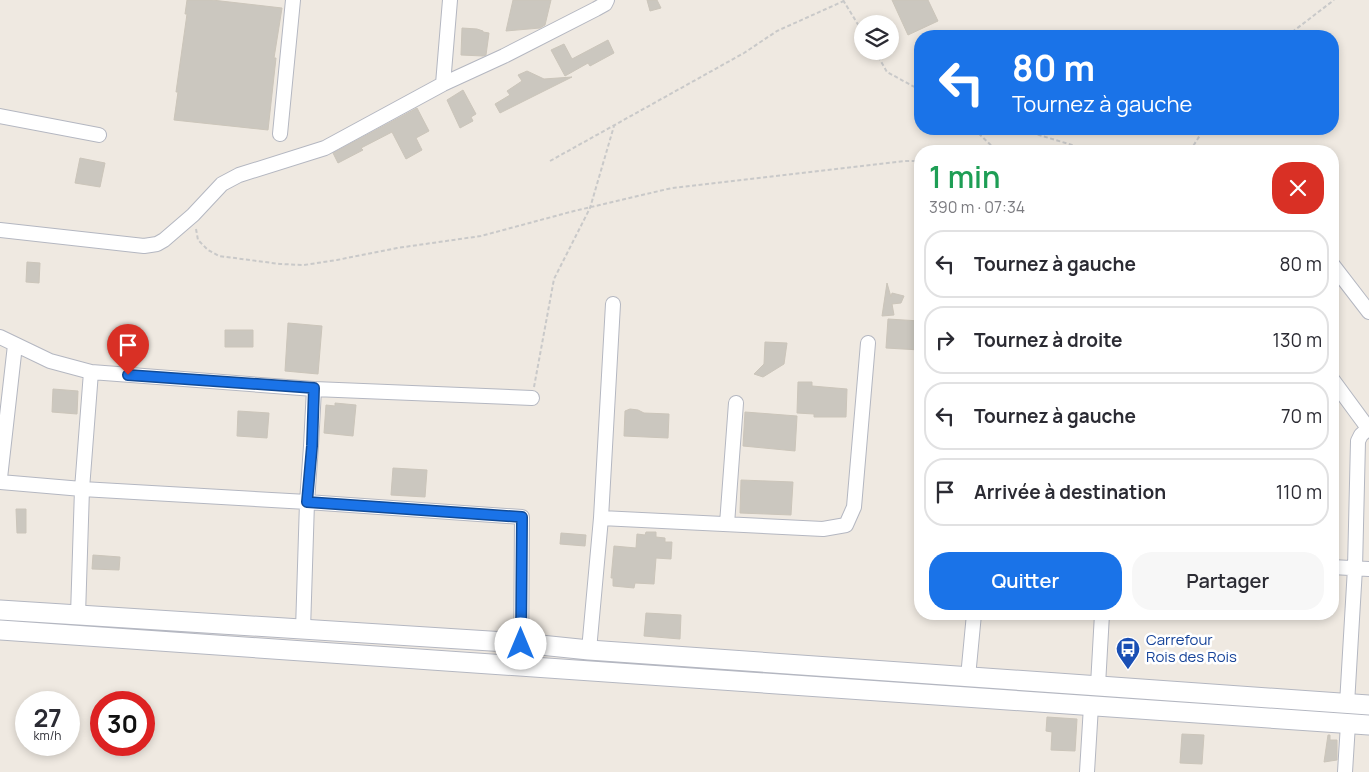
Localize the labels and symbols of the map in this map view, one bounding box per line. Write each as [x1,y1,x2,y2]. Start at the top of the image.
pin [107,324,149,375]
position arrow [494,617,546,669]
place label: Carrefour Rois des Rois [1146,629,1237,667]
bus stop icon: Carrefour Rois des Rois [1115,636,1141,670]
speed limit sign: 30 [90,691,155,756]

